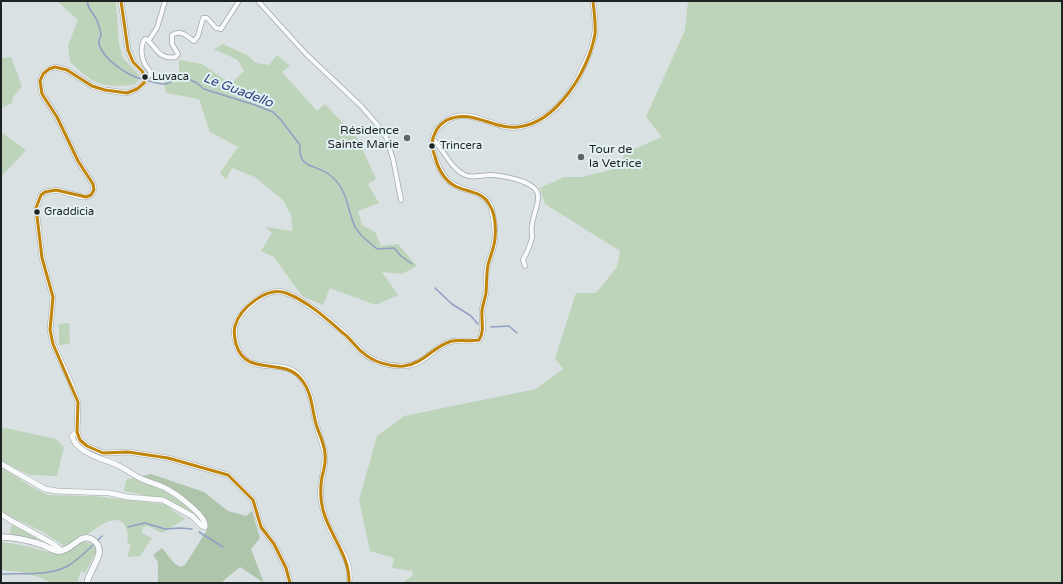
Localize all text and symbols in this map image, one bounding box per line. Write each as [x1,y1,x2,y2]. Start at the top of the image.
place label: Luvaca [152,70,189,84]
water label: Le Guadello [201,71,275,111]
marker: Luvaca [140,72,150,82]
place label: Résidence Sainte Marie [328,124,399,152]
marker: Résidence Sainte Marie [402,133,412,143]
place label: Trincera [440,139,482,153]
marker: Trincera [427,141,437,151]
place label: Tour de la Vetrice [589,143,642,171]
marker: Tour de la Vetrice [576,152,586,162]
place label: Graddicia [44,205,94,219]
marker: Graddicia [32,207,42,217]

